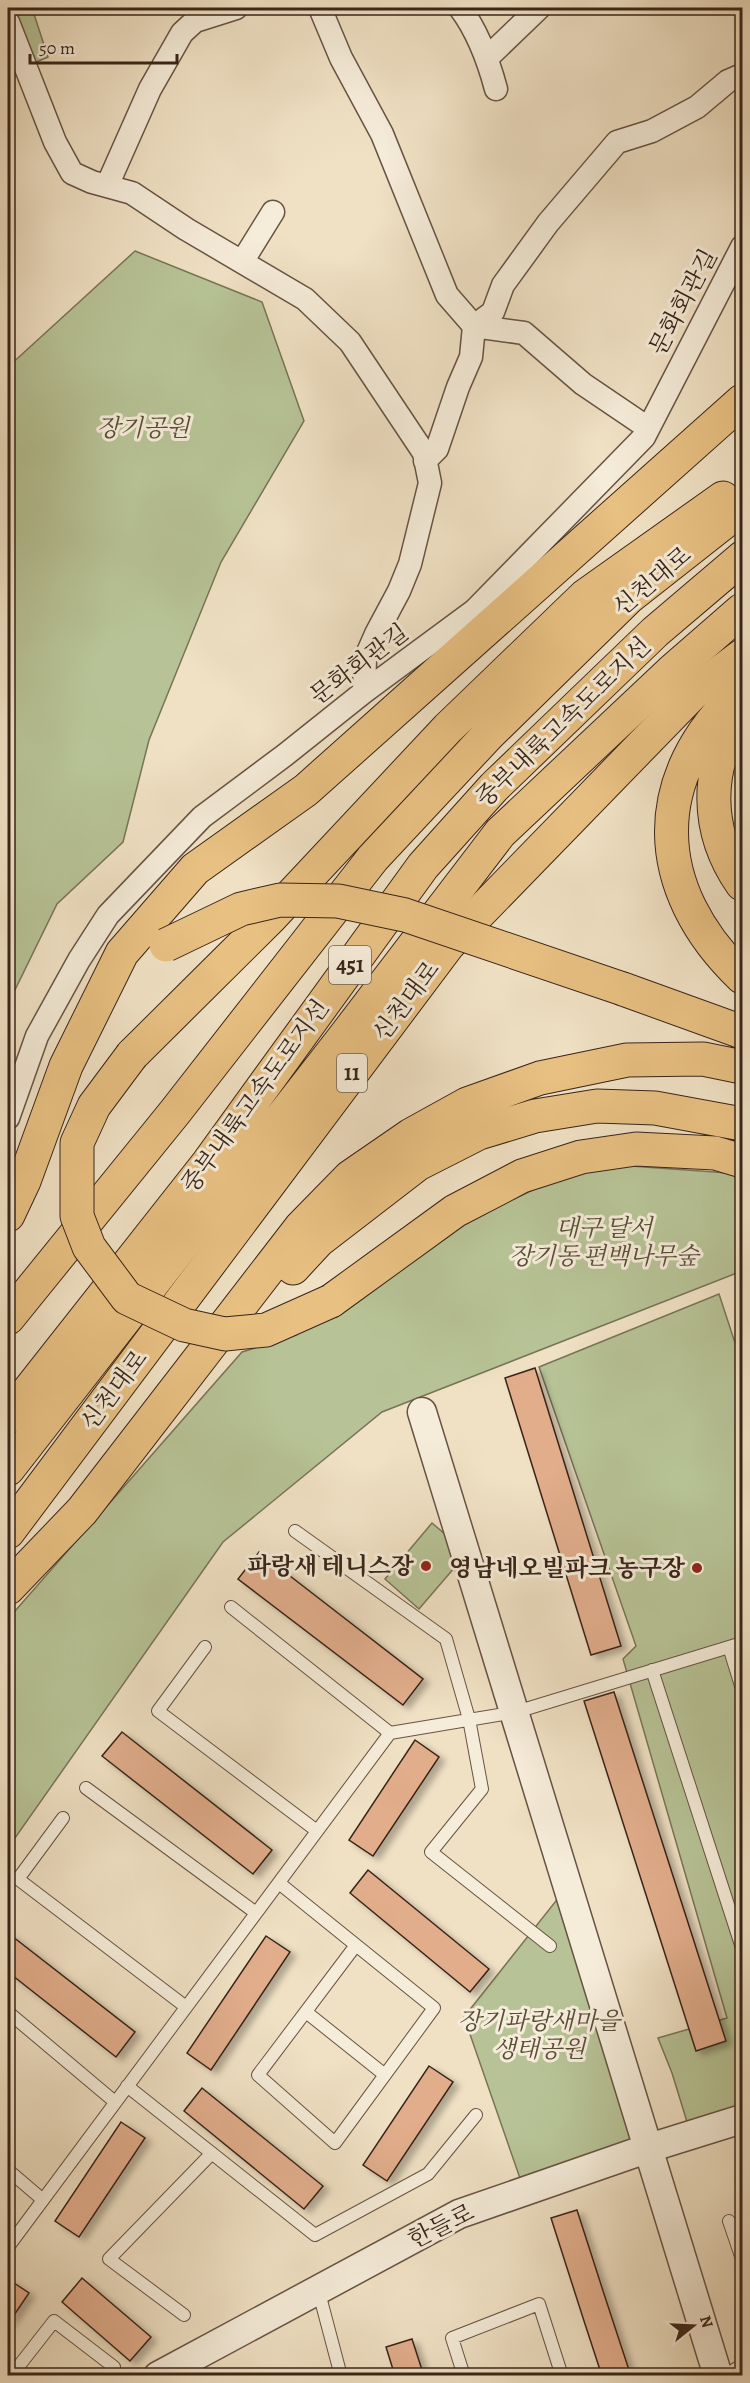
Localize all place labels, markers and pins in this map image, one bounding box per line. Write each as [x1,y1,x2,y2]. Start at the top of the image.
place label: 파랑새 테니스장 [248,1550,415,1582]
place label: 영남네오빌파크 농구장 [449,1552,686,1584]
marker: 파랑새 테니스장 [419,1559,433,1573]
marker: 영남네오빌파크 농구장 [690,1561,704,1575]

